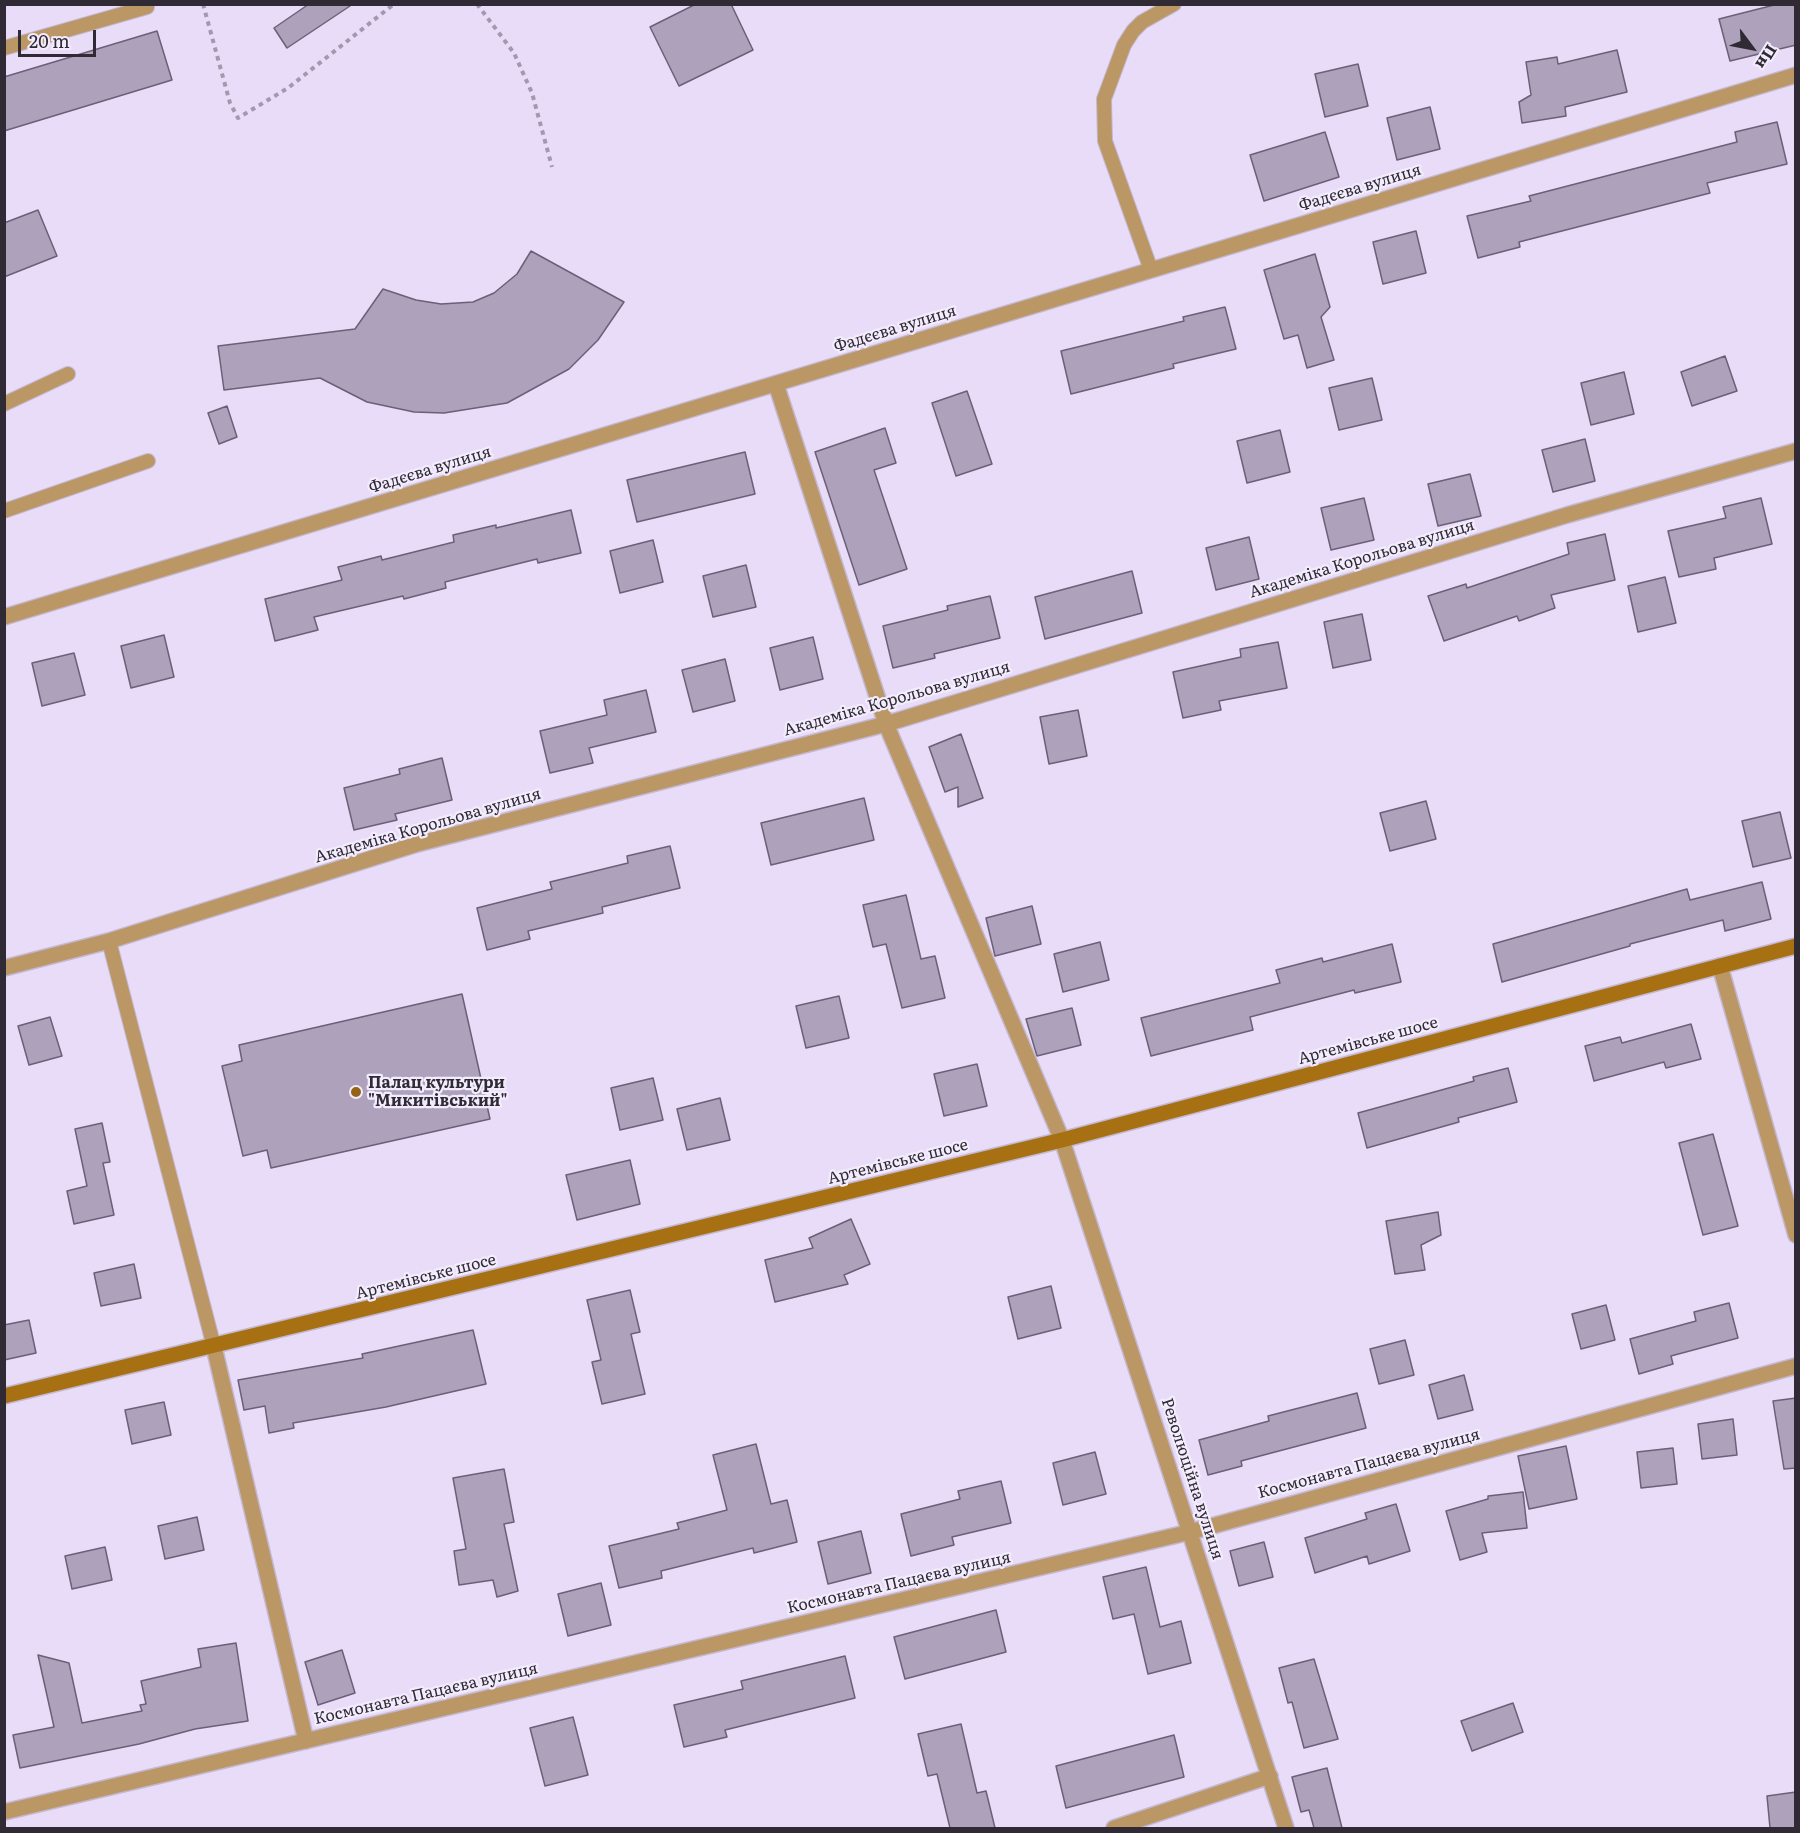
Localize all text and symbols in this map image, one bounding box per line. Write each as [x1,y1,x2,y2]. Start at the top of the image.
scale bar [21,18,99,56]
north arrow [1722,18,1782,78]
text: 20 m [29,27,70,54]
text: Пн [1750,41,1784,74]
street label: Фадєєва вулиця [1296,160,1424,216]
street label: Фадєєва вулиця [831,301,959,357]
street label: Фадєєва вулиця [366,442,494,498]
street label: Академіка Корольова вулиця [1247,516,1477,602]
street label: Академіка Корольова вулиця [782,657,1012,741]
street label: Академіка Корольова вулиця [313,784,543,868]
street label: Артемівське шосе [1296,1013,1440,1069]
place label: Палац культури "Микитівський" [368,1073,507,1111]
marker: Палац культури "Микитівський" [349,1085,363,1099]
street label: Артемівське шосе [826,1135,970,1189]
street label: Артемівське шосе [354,1250,498,1304]
street label: Революційна вулиця [1157,1396,1227,1562]
street label: Космонавта Пацаєва вулиця [1256,1425,1482,1503]
street label: Космонавта Пацаєва вулиця [785,1548,1013,1618]
street label: Космонавта Пацаєва вулиця [312,1659,540,1729]

